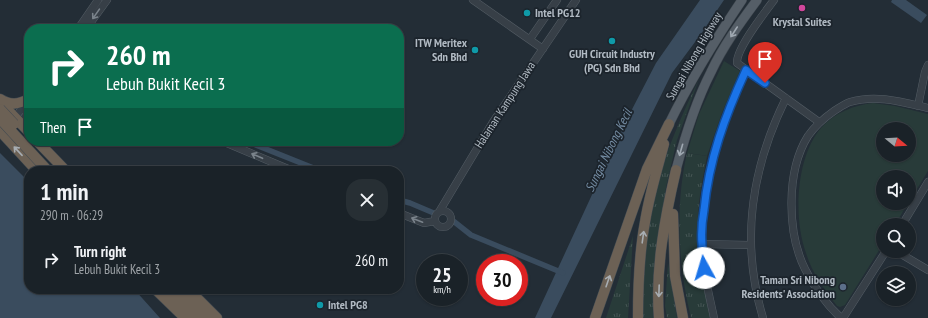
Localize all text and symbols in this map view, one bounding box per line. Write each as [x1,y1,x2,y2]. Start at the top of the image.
marker: Krystal Suites [797,3,807,13]
place label: Intel PG12 [535,5,580,20]
marker: Intel PG12 [522,8,532,18]
one-way arrow [92,9,101,20]
street label: Sungai Nibong Highway [662,9,725,102]
place label: Krystal Suites [773,14,831,29]
one-way arrow [730,26,738,38]
place label: ITW Meritex Sdn Bhd [415,35,468,64]
text: 260 m [106,36,170,73]
marker: GUH Circuit Industry (PG) Sdn Bhd [607,36,617,46]
icon: right [40,40,92,92]
pin [748,42,782,83]
marker: ITW Meritex Sdn Bhd [470,45,480,55]
place label: GUH Circuit Industry (PG) Sdn Bhd [569,46,655,75]
icon: arrive [754,48,776,70]
street label: Halaman Kampung Jawa [471,58,538,151]
text: Lebuh Bukit Kecil 3 [106,72,225,95]
water label: Sungai Nibong Kecil [581,104,637,194]
icon: arrive [74,116,96,138]
text: Then [40,118,66,137]
north arrow [876,122,916,162]
map controls [876,122,916,306]
one-way arrow [677,143,685,156]
one-way arrow [14,146,23,156]
one-way arrow [252,152,264,159]
button: sound [876,170,916,210]
text: 1 min [40,176,88,207]
button: close [346,179,388,221]
text: 290 m · 06:29 [40,207,103,224]
one-way arrow [411,216,423,224]
button: search [876,218,916,258]
one-way arrow [639,231,647,244]
text: Turn right [74,242,126,261]
position arrow [683,247,725,289]
icon: right [40,249,62,271]
text: 260 m [355,251,388,270]
speed limit sign: 30 [476,254,528,306]
text: Lebuh Bukit Kecil 3 [74,261,160,278]
text: 25 [432,262,452,288]
button: layers [876,266,916,306]
place label: Taman Sri Nibong Residents' Association [742,272,835,301]
one-way arrow [604,275,612,287]
marker: Taman Sri Nibong Residents' Association [838,282,848,292]
text: km/h [433,283,451,296]
one-way arrow [655,284,663,297]
place label: Intel PG8 [328,297,368,312]
marker: Intel PG8 [315,300,325,310]

